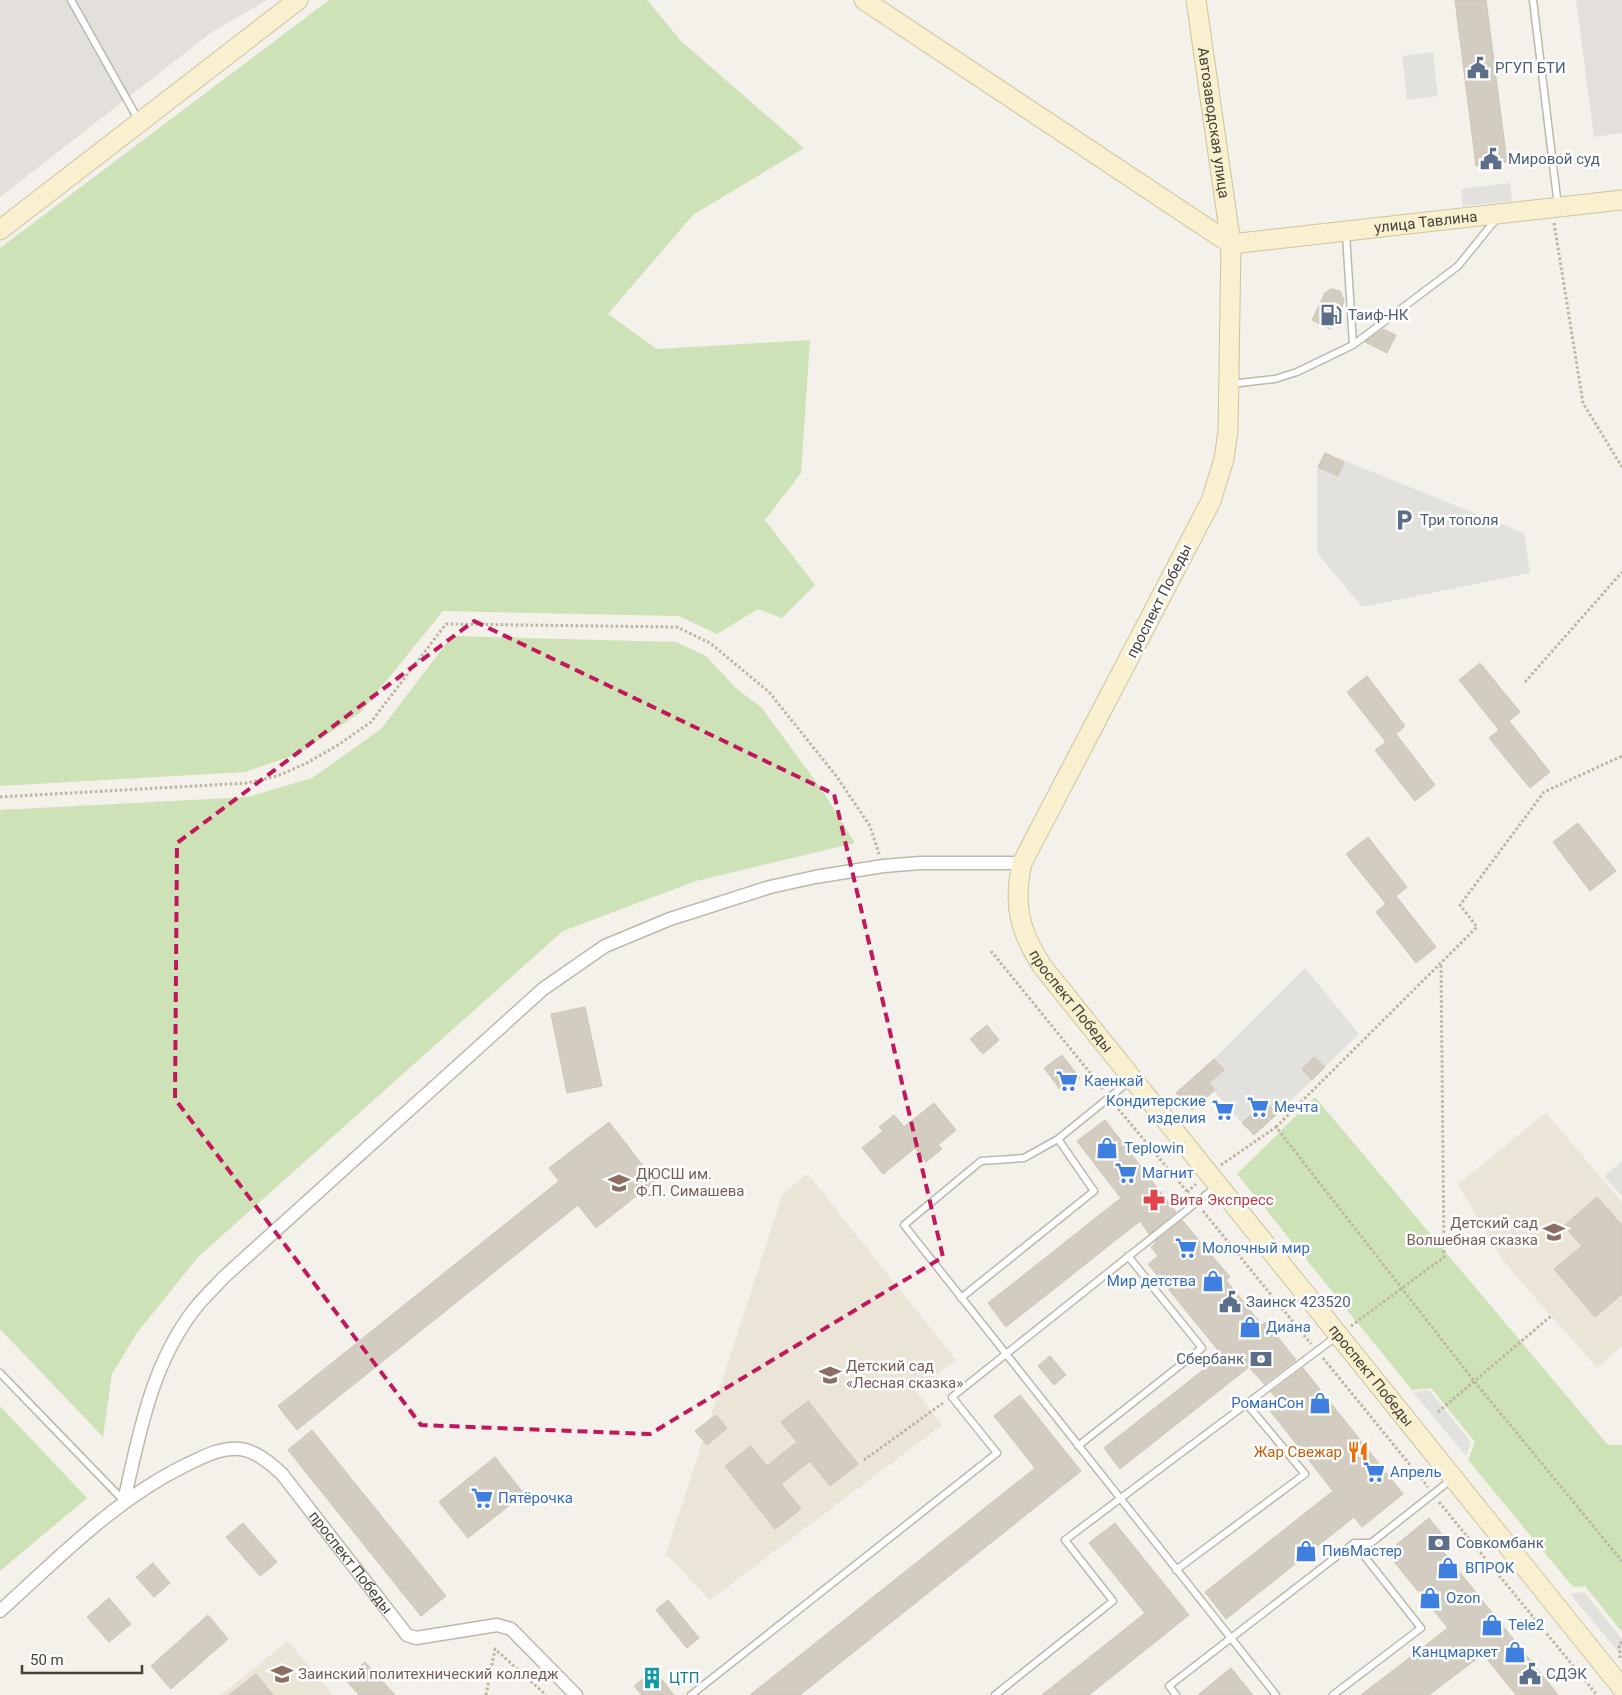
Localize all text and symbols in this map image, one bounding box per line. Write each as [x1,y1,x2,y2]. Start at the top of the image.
street label: Автозаводская улица [1194,46,1233,200]
public building icon: РГУП БТИ [1465,55,1491,81]
place label: РГУП БТИ [1495,59,1566,77]
public building icon: Мировой суд [1478,146,1504,172]
place label: Мировой суд [1508,150,1600,168]
street label: улица Тавлина [1373,207,1478,237]
fuel station icon: Таиф-НК [1318,302,1344,328]
place label: Таиф-НК [1348,306,1409,324]
parking icon: Три тополя [1391,507,1417,533]
place label: Три тополя [1420,511,1498,529]
street label: проспект Победы [1123,541,1195,661]
street label: проспект Победы [1025,947,1117,1056]
supermarket icon: Каенкай [1054,1068,1080,1094]
place label: Каенкай [1084,1072,1143,1090]
place label: Кондитерские изделия [1106,1092,1206,1127]
supermarket icon: Мечта [1245,1094,1271,1120]
supermarket icon: Кондитерские изделия [1210,1097,1236,1123]
place label: Мечта [1274,1098,1318,1116]
shop icon: Teplowin [1094,1135,1120,1161]
place label: Teplowin [1124,1139,1184,1157]
supermarket icon: Магнит [1113,1160,1139,1186]
place label: Магнит [1142,1164,1194,1182]
place label: ДЮСШ им. Ф.П. Симашева [636,1165,744,1200]
school or university icon: ДЮСШ им. Ф.П. Симашева [606,1170,632,1196]
pharmacy icon: Вита Экспресс [1141,1187,1167,1213]
place label: Вита Экспресс [1170,1191,1274,1209]
place label: Детский сад Волшебная сказка [1407,1214,1538,1249]
school or university icon: Детский сад Волшебная сказка [1541,1219,1567,1245]
supermarket icon: Молочный мир [1173,1235,1199,1261]
place label: Молочный мир [1202,1239,1310,1257]
shop icon: Мир детства [1200,1268,1226,1294]
place label: Мир детства [1107,1272,1196,1290]
public building icon: Заинск 423520 [1217,1289,1243,1315]
place label: Заинск 423520 [1246,1293,1351,1311]
shop icon: Диана [1237,1314,1263,1340]
place label: Диана [1266,1318,1311,1336]
street label: проспект Победы [1325,1321,1417,1430]
bank icon: Сбербанк [1248,1346,1274,1372]
place label: Сбербанк [1176,1350,1244,1368]
place label: Детский сад «Лесная сказка» [846,1357,963,1392]
school or university icon: Детский сад «Лесная сказка» [817,1362,843,1388]
shop icon: РоманСон [1307,1390,1333,1416]
place label: РоманСон [1231,1394,1304,1412]
restaurant icon: Жар Свежар [1345,1439,1371,1465]
place label: Жар Свежар [1254,1443,1342,1461]
supermarket icon: Апрель [1361,1459,1387,1485]
place label: Апрель [1390,1463,1442,1481]
supermarket icon: Пятёрочка [469,1485,495,1511]
place label: Пятёрочка [498,1489,573,1507]
street label: проспект Победы [305,1507,396,1618]
bank icon: Совкомбанк [1426,1530,1452,1556]
place label: Совкомбанк [1456,1534,1544,1552]
shop icon: ПивМастер [1293,1538,1319,1564]
place label: ПивМастер [1322,1542,1402,1560]
shop icon: ВПРОК [1435,1555,1461,1581]
place label: ВПРОК [1465,1559,1515,1577]
shop icon: Ozon [1417,1585,1443,1611]
place label: Ozon [1446,1589,1480,1607]
shop icon: Tele2 [1479,1612,1505,1638]
place label: Tele2 [1508,1616,1544,1634]
shop icon: Канцмаркет [1502,1639,1528,1665]
scale bar [22,1642,142,1674]
place label: Канцмаркет [1412,1643,1498,1661]
text: 50 m [30,1651,64,1669]
school or university icon: Заинский политехнический колледж [269,1661,295,1687]
public building icon: СДЭК [1517,1661,1543,1687]
place label: Заинский политехнический колледж [298,1665,559,1683]
building icon: ЦТП [639,1665,665,1691]
place label: СДЭК [1546,1665,1587,1683]
place label: ЦТП [669,1669,699,1687]

